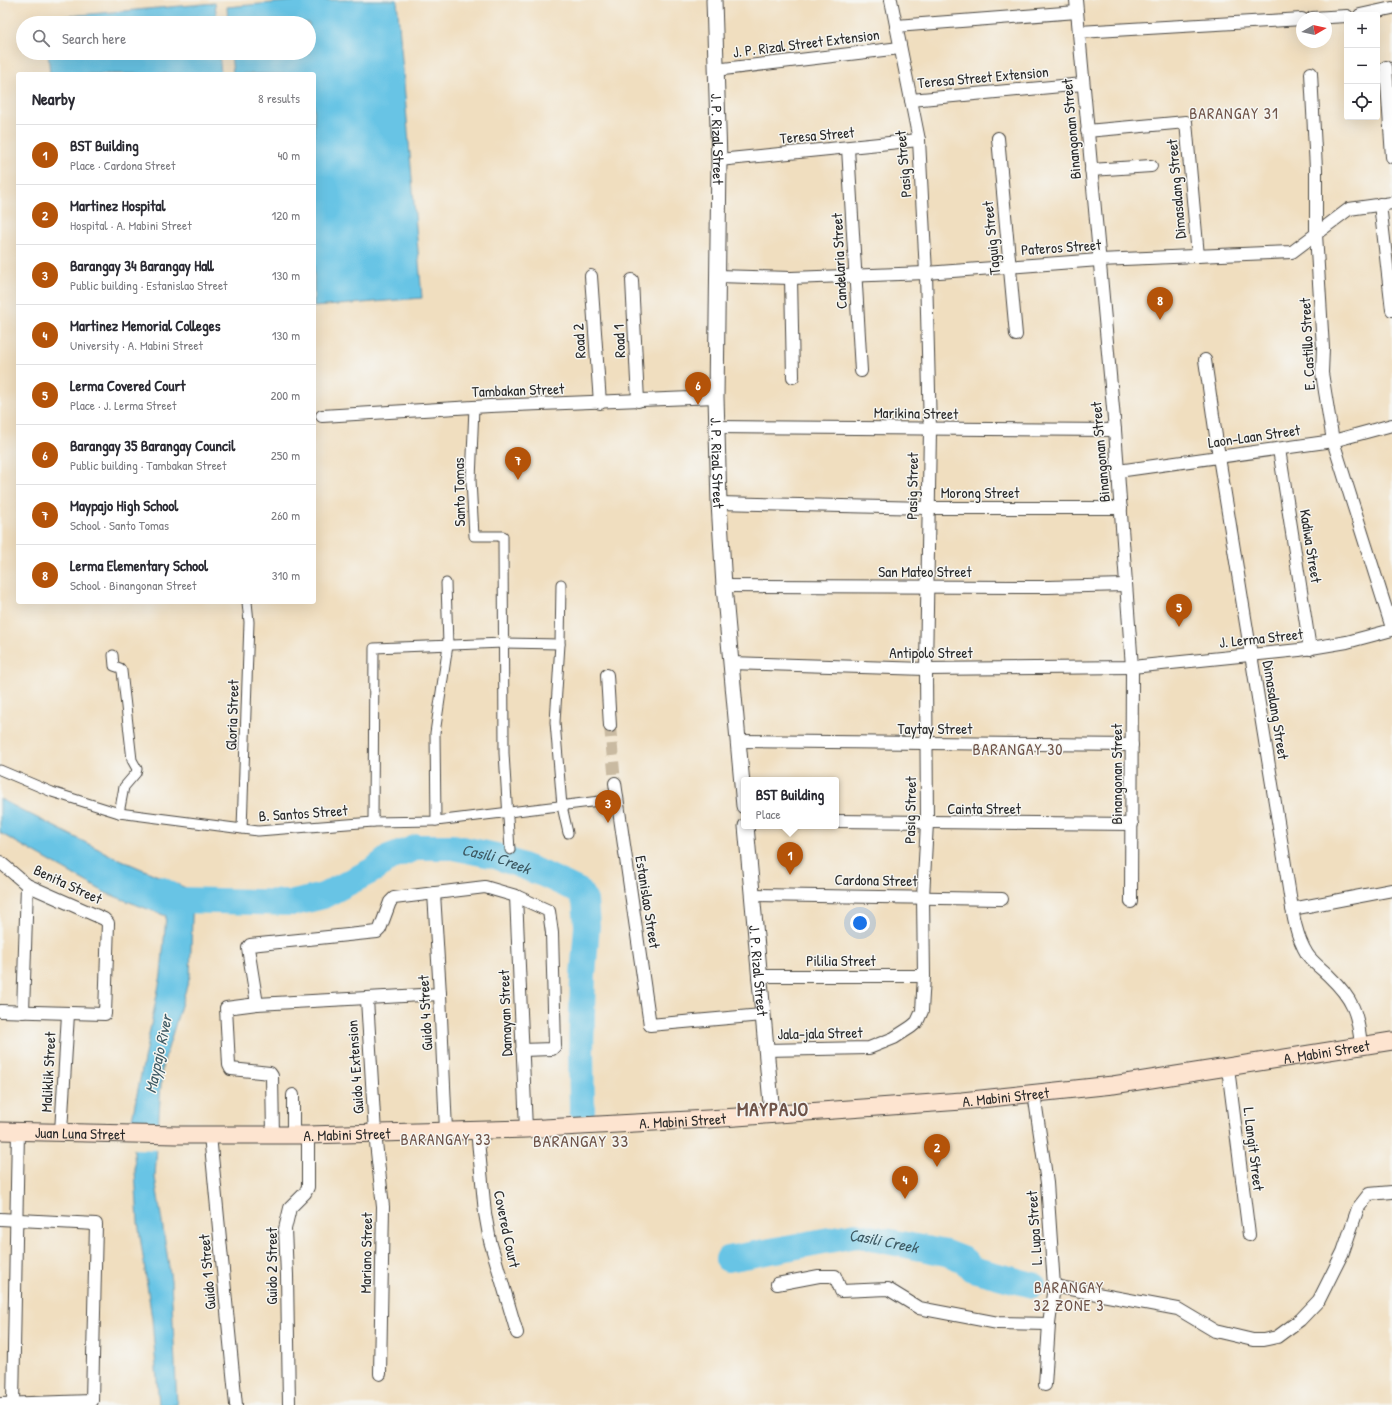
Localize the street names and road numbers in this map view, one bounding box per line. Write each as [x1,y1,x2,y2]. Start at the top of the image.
street label: J. P. Rizal Street Extension [731,24,881,62]
street label: Teresa Street Extension [917,61,1050,93]
street label: Binangonan Street [1056,77,1086,180]
street label: J. P. Rizal Street [706,93,730,185]
street label: Teresa Street [779,121,856,149]
street label: Pasig Street [890,129,916,198]
street label: Dimasalang Street [1161,137,1191,240]
street label: Taguig Street [977,199,1005,276]
street label: Candelaria Street [826,212,852,309]
street label: Pateros Street [1020,234,1103,260]
street label: E. Castillo Street [1294,296,1320,391]
street label: Road 2 [567,323,591,359]
street label: Road 1 [608,324,630,358]
street label: Tambakan Street [471,378,565,402]
street label: Binangonan Street [1085,400,1115,503]
street label: Marikina Street [874,402,959,424]
street label: J. P. Rizal Street [706,417,730,510]
street label: Laon-Laan Street [1207,419,1302,453]
street label: Pasig Street [901,451,923,520]
street label: Santo Tomas [448,457,470,527]
street label: Morong Street [941,482,1020,503]
street label: Kadiwa Street [1295,508,1327,585]
street label: San Mateo Street [878,561,973,582]
street label: J. Lerma Street [1218,623,1305,653]
street label: Antipolo Street [889,642,974,663]
street label: Dimasalang Street [1258,659,1294,762]
street label: Gloria Street [220,679,244,751]
street label: Taytay Street [897,718,973,739]
street label: Binangonan Street [1106,723,1127,824]
street label: Pasig Street [899,775,921,844]
street label: Cainta Street [947,798,1022,819]
street label: B. Santos Street [258,799,349,827]
street label: Estanislao Street [630,854,666,951]
street label: Benita Street [30,859,106,909]
street label: Cardona Street [834,869,918,891]
street label: J. P. Rizal Street [744,924,774,1018]
street label: Pililia Street [806,950,877,971]
street label: Damayan Street [493,969,517,1057]
street label: Guido 4 Street [412,974,437,1051]
street label: Guido 4 Extension [341,1019,369,1115]
street label: Jala-jala Street [777,1022,864,1044]
street label: Maliklik Street [35,1031,61,1113]
street label: A. Mabini Street [1282,1034,1372,1068]
street label: A. Mabini Street [961,1081,1051,1111]
street label: L. Langit Street [1238,1106,1270,1193]
street label: A. Mabini Street [639,1107,728,1133]
street label: Juan Luna Street [35,1121,126,1144]
street label: A. Mabini Street [303,1122,392,1146]
street label: Covered Court [489,1188,526,1270]
street label: L. Lupa Street [1021,1189,1047,1266]
street label: Mariano Street [355,1211,377,1294]
street label: Guido 2 Street [261,1227,282,1305]
street label: Guido 1 Street [193,1233,221,1311]

